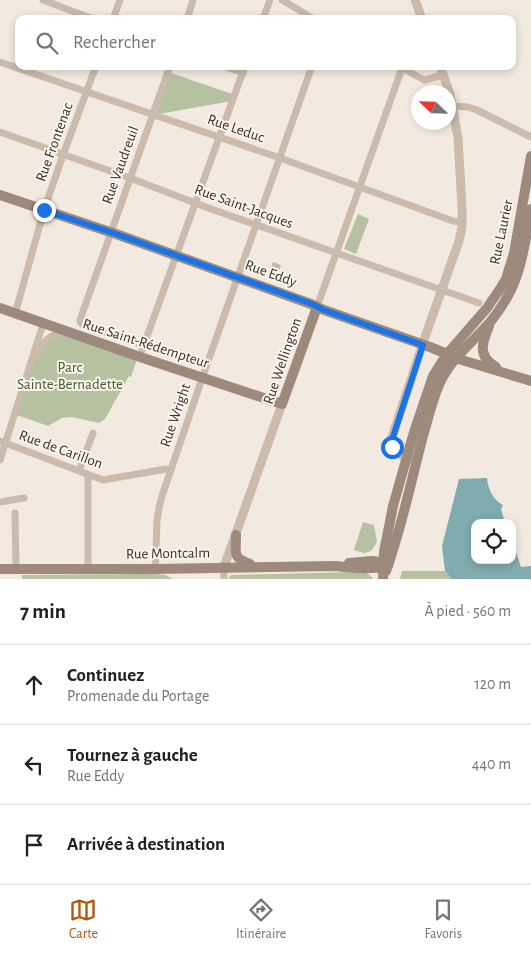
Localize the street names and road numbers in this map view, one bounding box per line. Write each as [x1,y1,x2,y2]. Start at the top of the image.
street label: Rue Frontenac [33,101,76,184]
street label: Rue Leduc [205,112,266,145]
street label: Rue Vaudreuil [99,124,142,206]
street label: Rue Saint-Jacques [193,182,295,231]
street label: Rue Laurier [487,198,516,266]
street label: Rue Eddy [243,257,299,290]
street label: Rue Saint-Rédempteur [81,316,211,371]
street label: Rue Wellington [261,316,304,406]
street label: Rue Wright [158,381,193,449]
street label: Rue de Carillon [17,427,105,472]
street label: Rue Montcalm [126,545,210,562]

